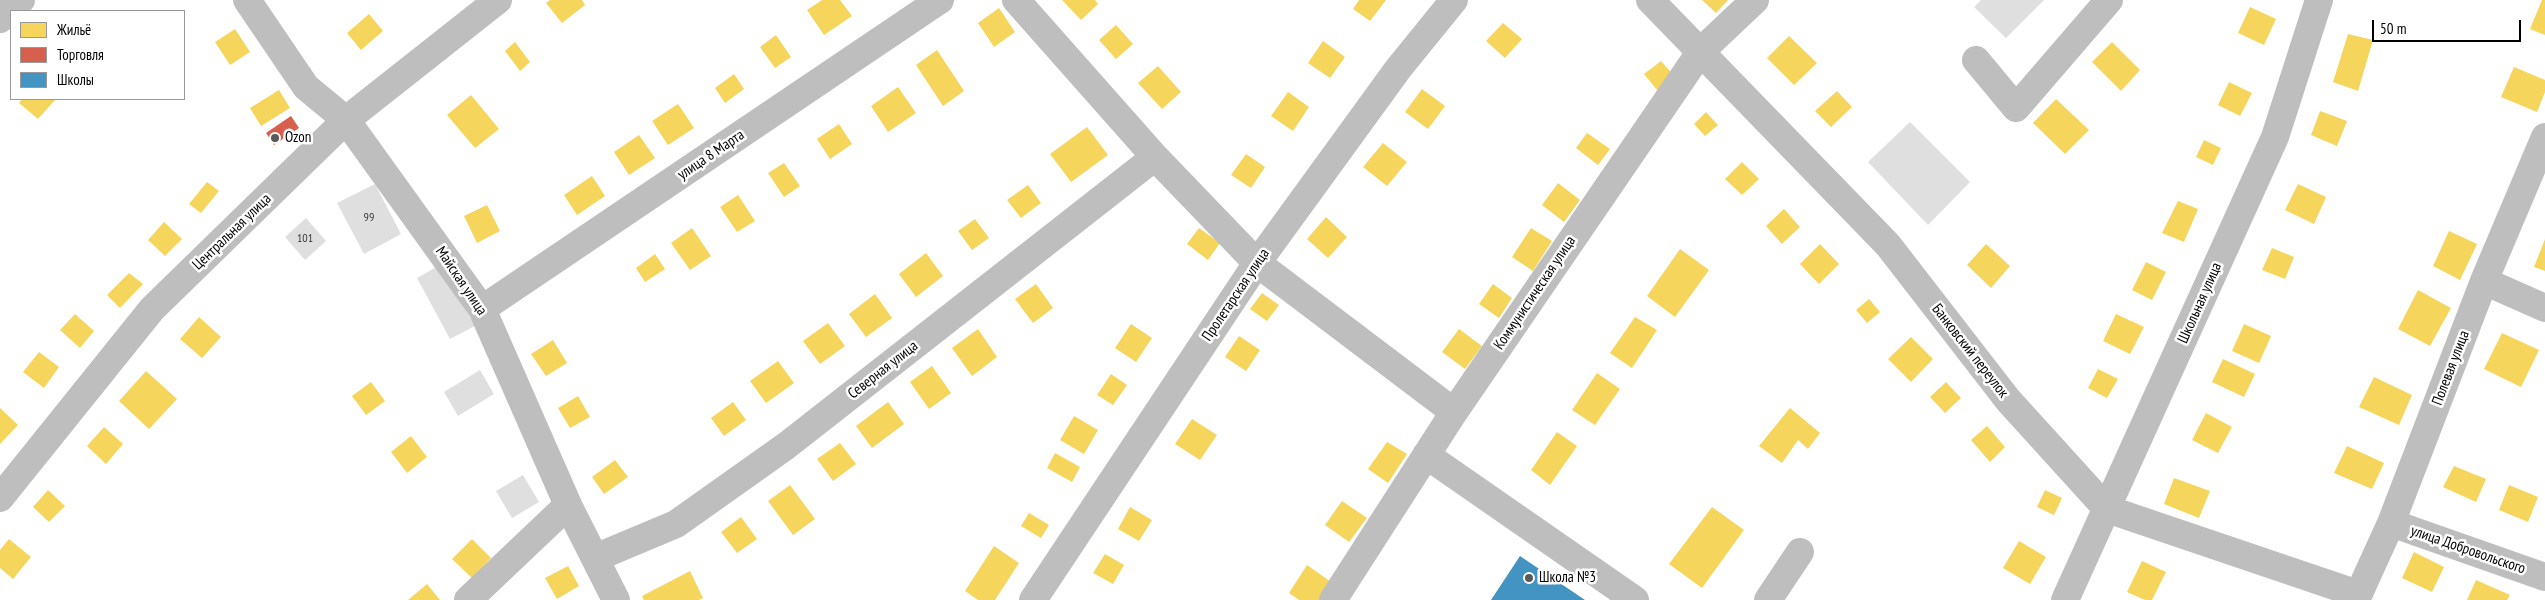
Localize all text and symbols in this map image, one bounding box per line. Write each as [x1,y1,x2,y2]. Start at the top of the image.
legend [10,10,185,100]
scale bar [2375,10,2524,42]
text: 50 m [2380,19,2406,38]
text: Жильё [57,20,91,39]
text: Торговля [57,45,104,64]
text: Школы [57,70,94,89]
street label: улица 8 Марта [674,126,748,184]
place label: Ozon [285,129,311,147]
marker: Ozon [269,132,281,144]
street label: Центральная улица [189,190,275,274]
house number: 99 [364,211,374,225]
house number: 101 [297,232,313,246]
street label: Коммунистическая улица [1490,233,1580,353]
street label: Майская улица [431,243,491,319]
street label: Пролетарская улица [1199,245,1273,345]
street label: Школьная улица [2174,260,2226,346]
street label: Банковский переулок [1928,301,2012,401]
street label: Полевая улица [2429,328,2473,408]
street label: Северная улица [844,337,922,403]
street label: улица Добровольского [2408,522,2528,578]
place label: Школа №3 [1539,569,1596,587]
marker: Школа №3 [1523,572,1535,584]

